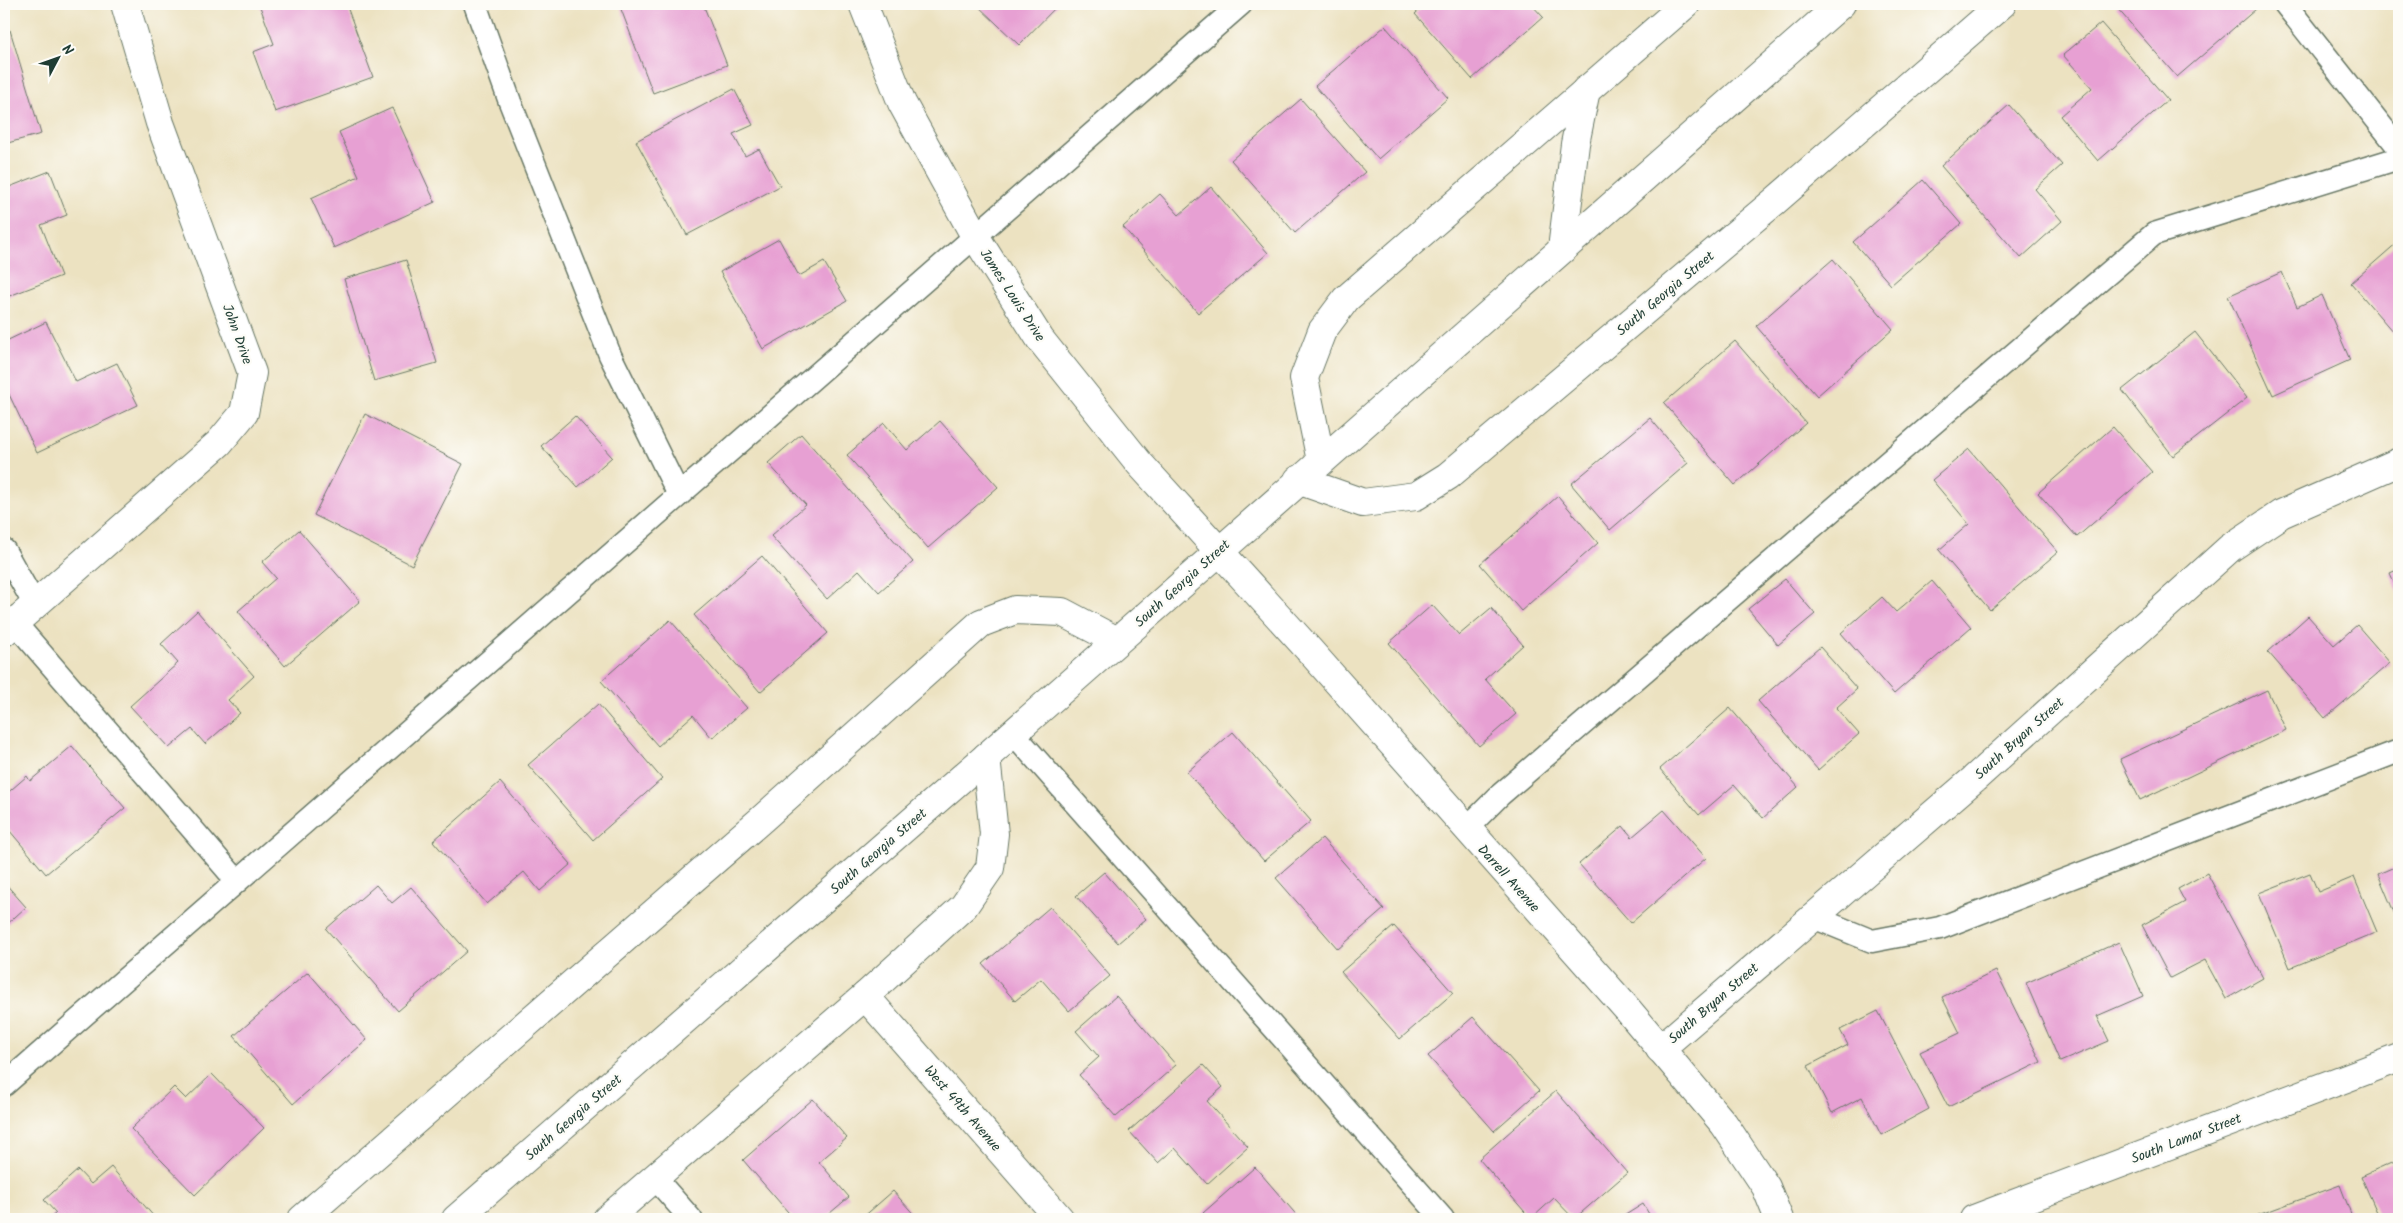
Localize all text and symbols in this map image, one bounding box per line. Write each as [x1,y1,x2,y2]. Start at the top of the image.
north arrow [32,32,82,82]
text: N [56,40,78,61]
street label: James Louis Drive [974,245,1051,347]
street label: South Georgia Street [1612,246,1720,342]
street label: John Drive [216,301,258,368]
street label: South Georgia Street [1130,534,1236,633]
street label: South Bryan Street [1970,692,2070,785]
street label: South Georgia Street [825,803,933,900]
street label: Darrell Avenue [1472,840,1545,918]
street label: South Bryan Street [1663,958,1764,1050]
street label: West 49th Avenue [918,1060,1007,1157]
street label: South Georgia Street [520,1069,628,1166]
street label: South Lamar Street [2128,1108,2245,1170]

